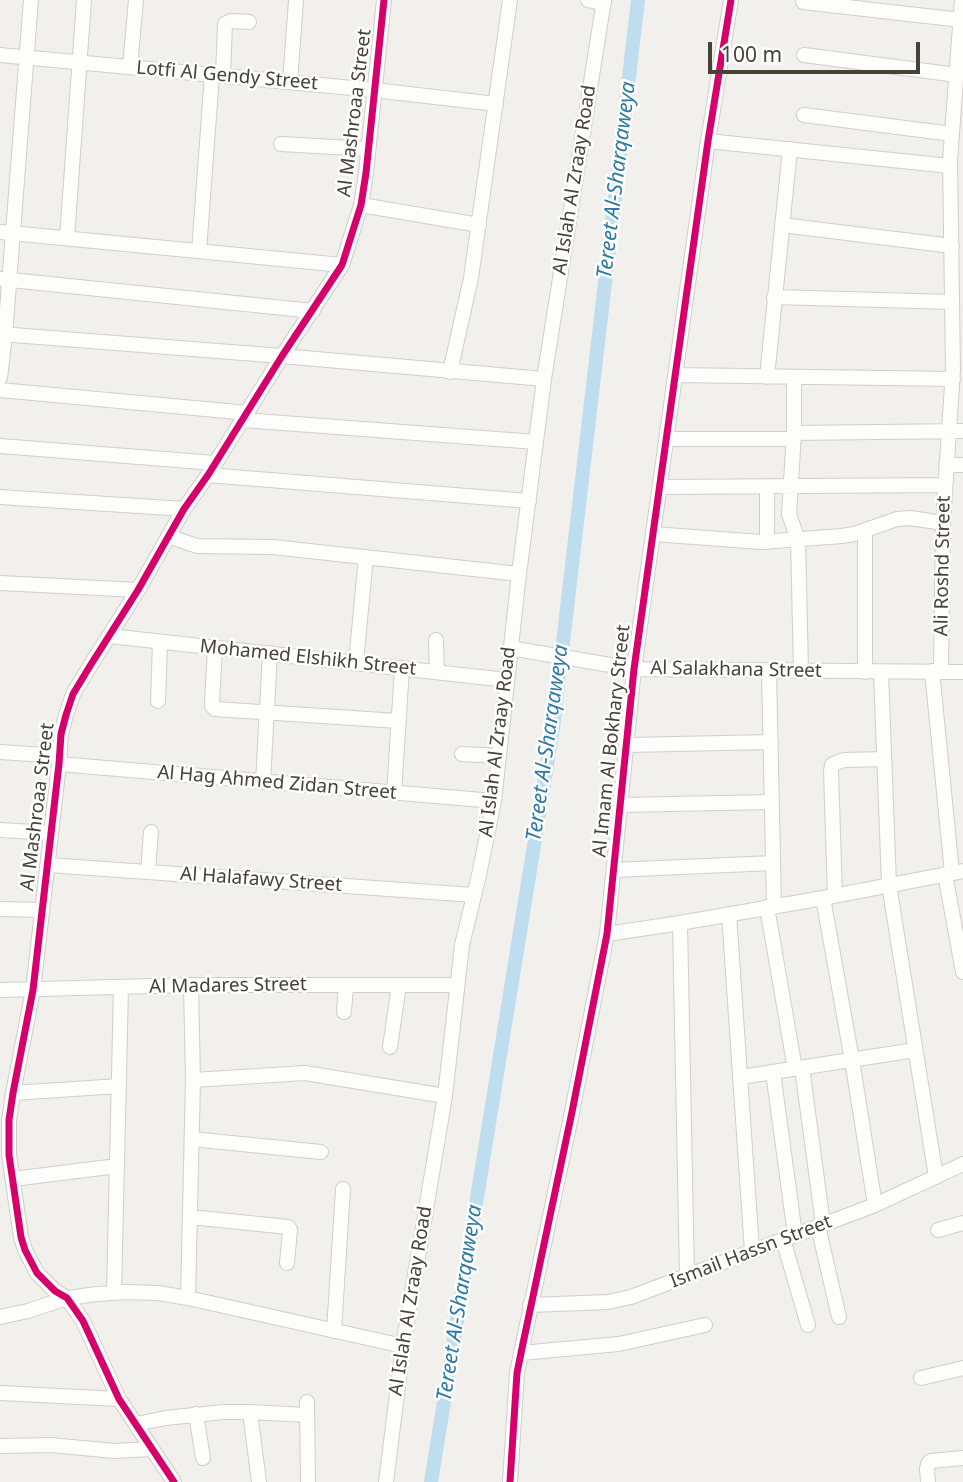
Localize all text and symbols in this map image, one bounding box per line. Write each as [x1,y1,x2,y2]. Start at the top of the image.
street label: Al Mashroaa Street [333,28,377,198]
scale bar [711,28,923,72]
text: 100 m [721,40,782,68]
street label: Lotfi Al Gendy Street [135,57,319,95]
water label: Tereet Al-Sharqaweya [592,80,642,280]
street label: Al Islah Al Zraay Road [549,84,601,276]
street label: Ali Roshd Street [930,495,956,637]
street label: Al Imam Al Bokhary Street [588,624,636,858]
street label: Mohamed Elshikh Street [199,635,417,681]
water label: Tereet Al-Sharqaweya [522,643,574,843]
street label: Al Islah Al Zraay Road [475,645,521,839]
street label: Al Salakhana Street [650,657,822,683]
street label: Al Mashroaa Street [16,722,60,892]
street label: Al Hag Ahmed Zidan Street [156,761,398,805]
street label: Al Halafawy Street [179,863,343,897]
street label: Al Madares Street [149,973,307,999]
water label: Tereet Al-Sharqaweya [432,1203,488,1403]
street label: Al Islah Al Zraay Road [385,1205,437,1397]
street label: Ismail Hassn Street [667,1211,835,1293]

